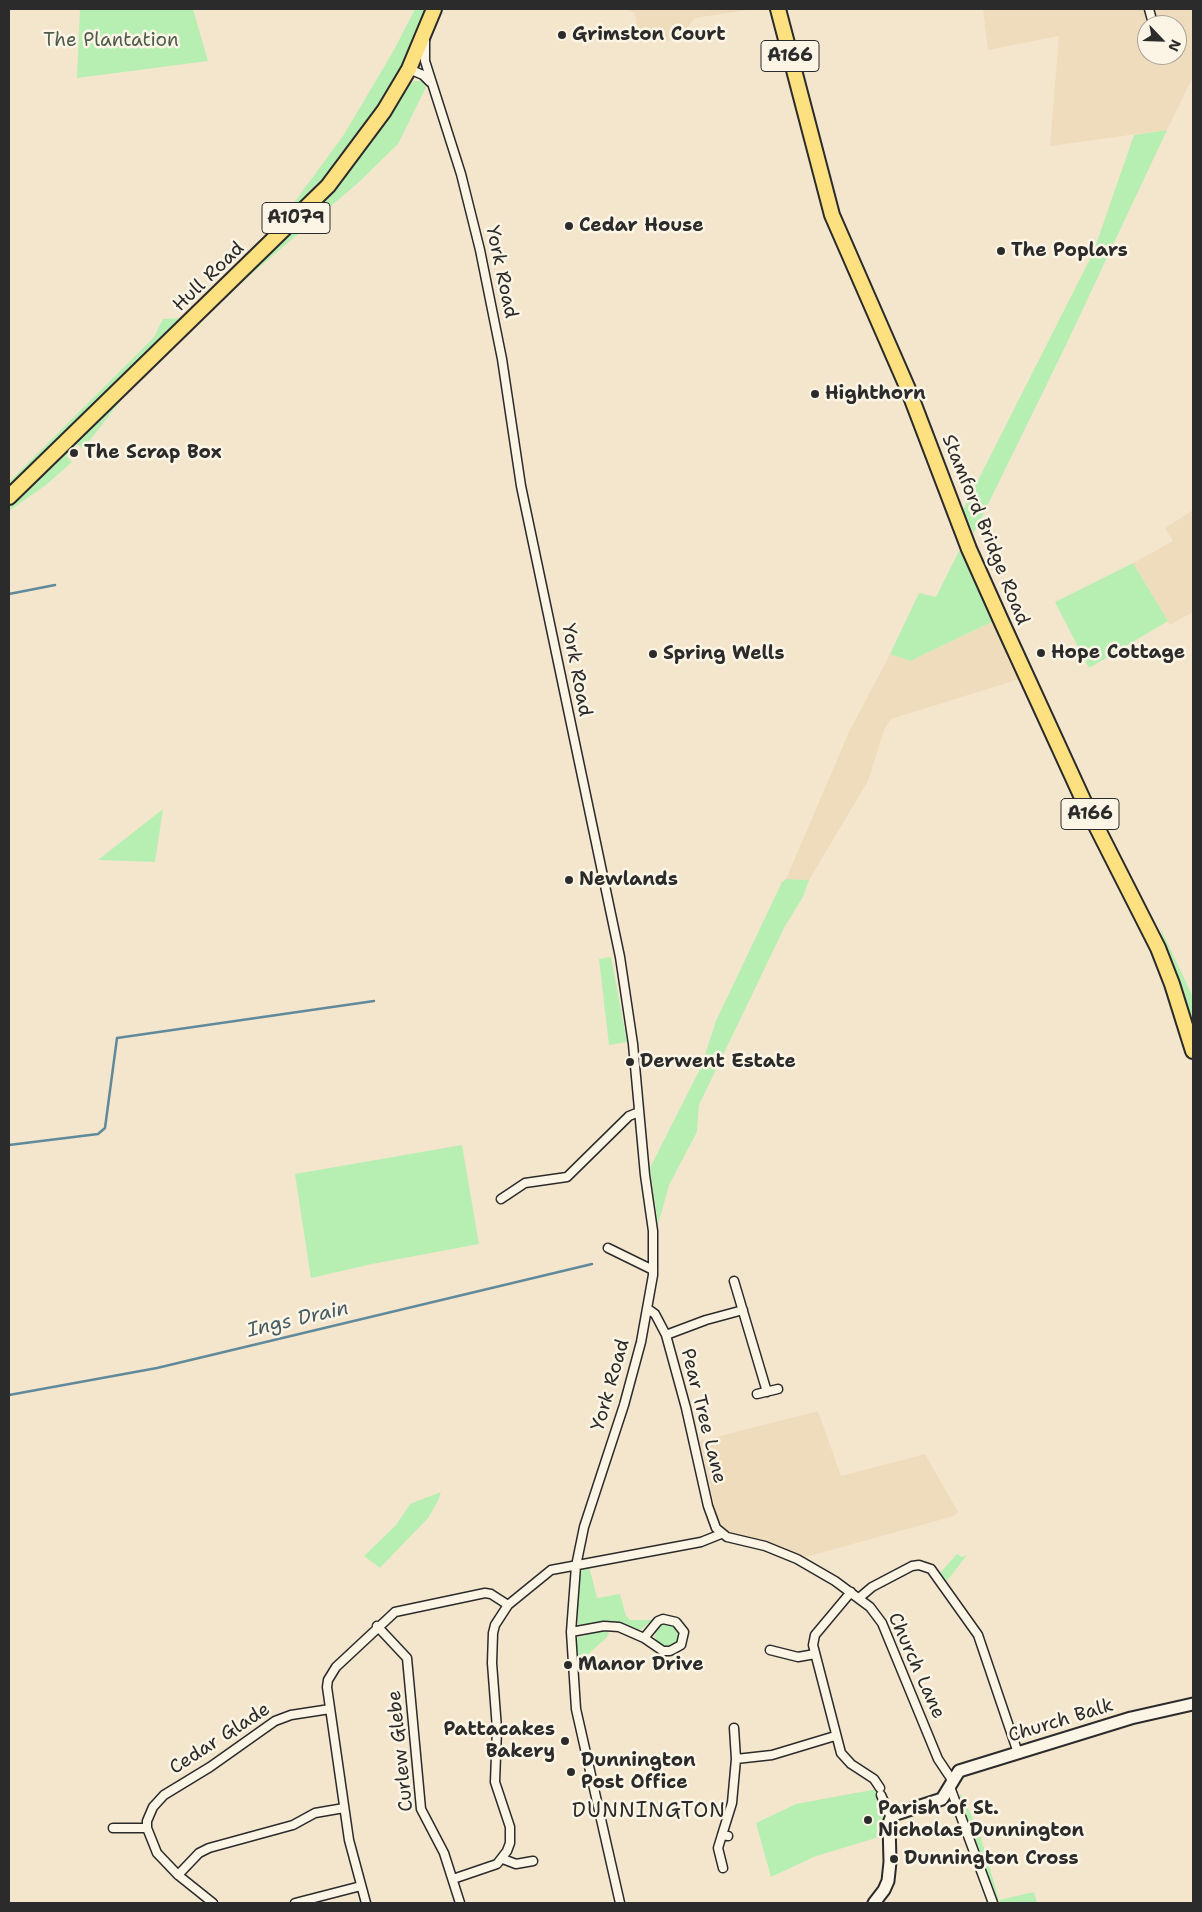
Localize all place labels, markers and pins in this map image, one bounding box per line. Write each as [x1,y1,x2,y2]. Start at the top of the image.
place label: Grimston Court [572,24,726,46]
marker: Grimston Court [556,29,568,41]
place label: Cedar House [579,215,704,237]
marker: Cedar House [563,220,575,232]
place label: The Poplars [1011,240,1128,262]
marker: The Poplars [995,245,1007,257]
place label: Highthorn [825,383,926,405]
marker: Highthorn [809,388,821,400]
place label: The Scrap Box [84,442,222,464]
marker: The Scrap Box [68,447,80,459]
place label: Hope Cottage [1051,642,1185,664]
place label: Spring Wells [663,643,784,665]
marker: Hope Cottage [1035,647,1047,659]
marker: Spring Wells [647,648,659,660]
place label: Newlands [579,869,678,891]
marker: Newlands [563,874,575,886]
place label: Derwent Estate [640,1051,796,1073]
marker: Derwent Estate [624,1056,636,1068]
place label: Manor Drive [578,1654,704,1676]
marker: Manor Drive [562,1659,574,1671]
place label: Pattacakes Bakery [444,1719,555,1763]
marker: Pattacakes Bakery [559,1735,571,1747]
place label: Dunnington Post Office [581,1750,696,1794]
marker: Dunnington Post Office [565,1766,577,1778]
place label: Parish of St. Nicholas Dunnington [878,1798,1084,1842]
marker: Parish of St. Nicholas Dunnington [862,1814,874,1826]
place label: Dunnington Cross [904,1848,1079,1870]
marker: Dunnington Cross [888,1853,900,1865]

